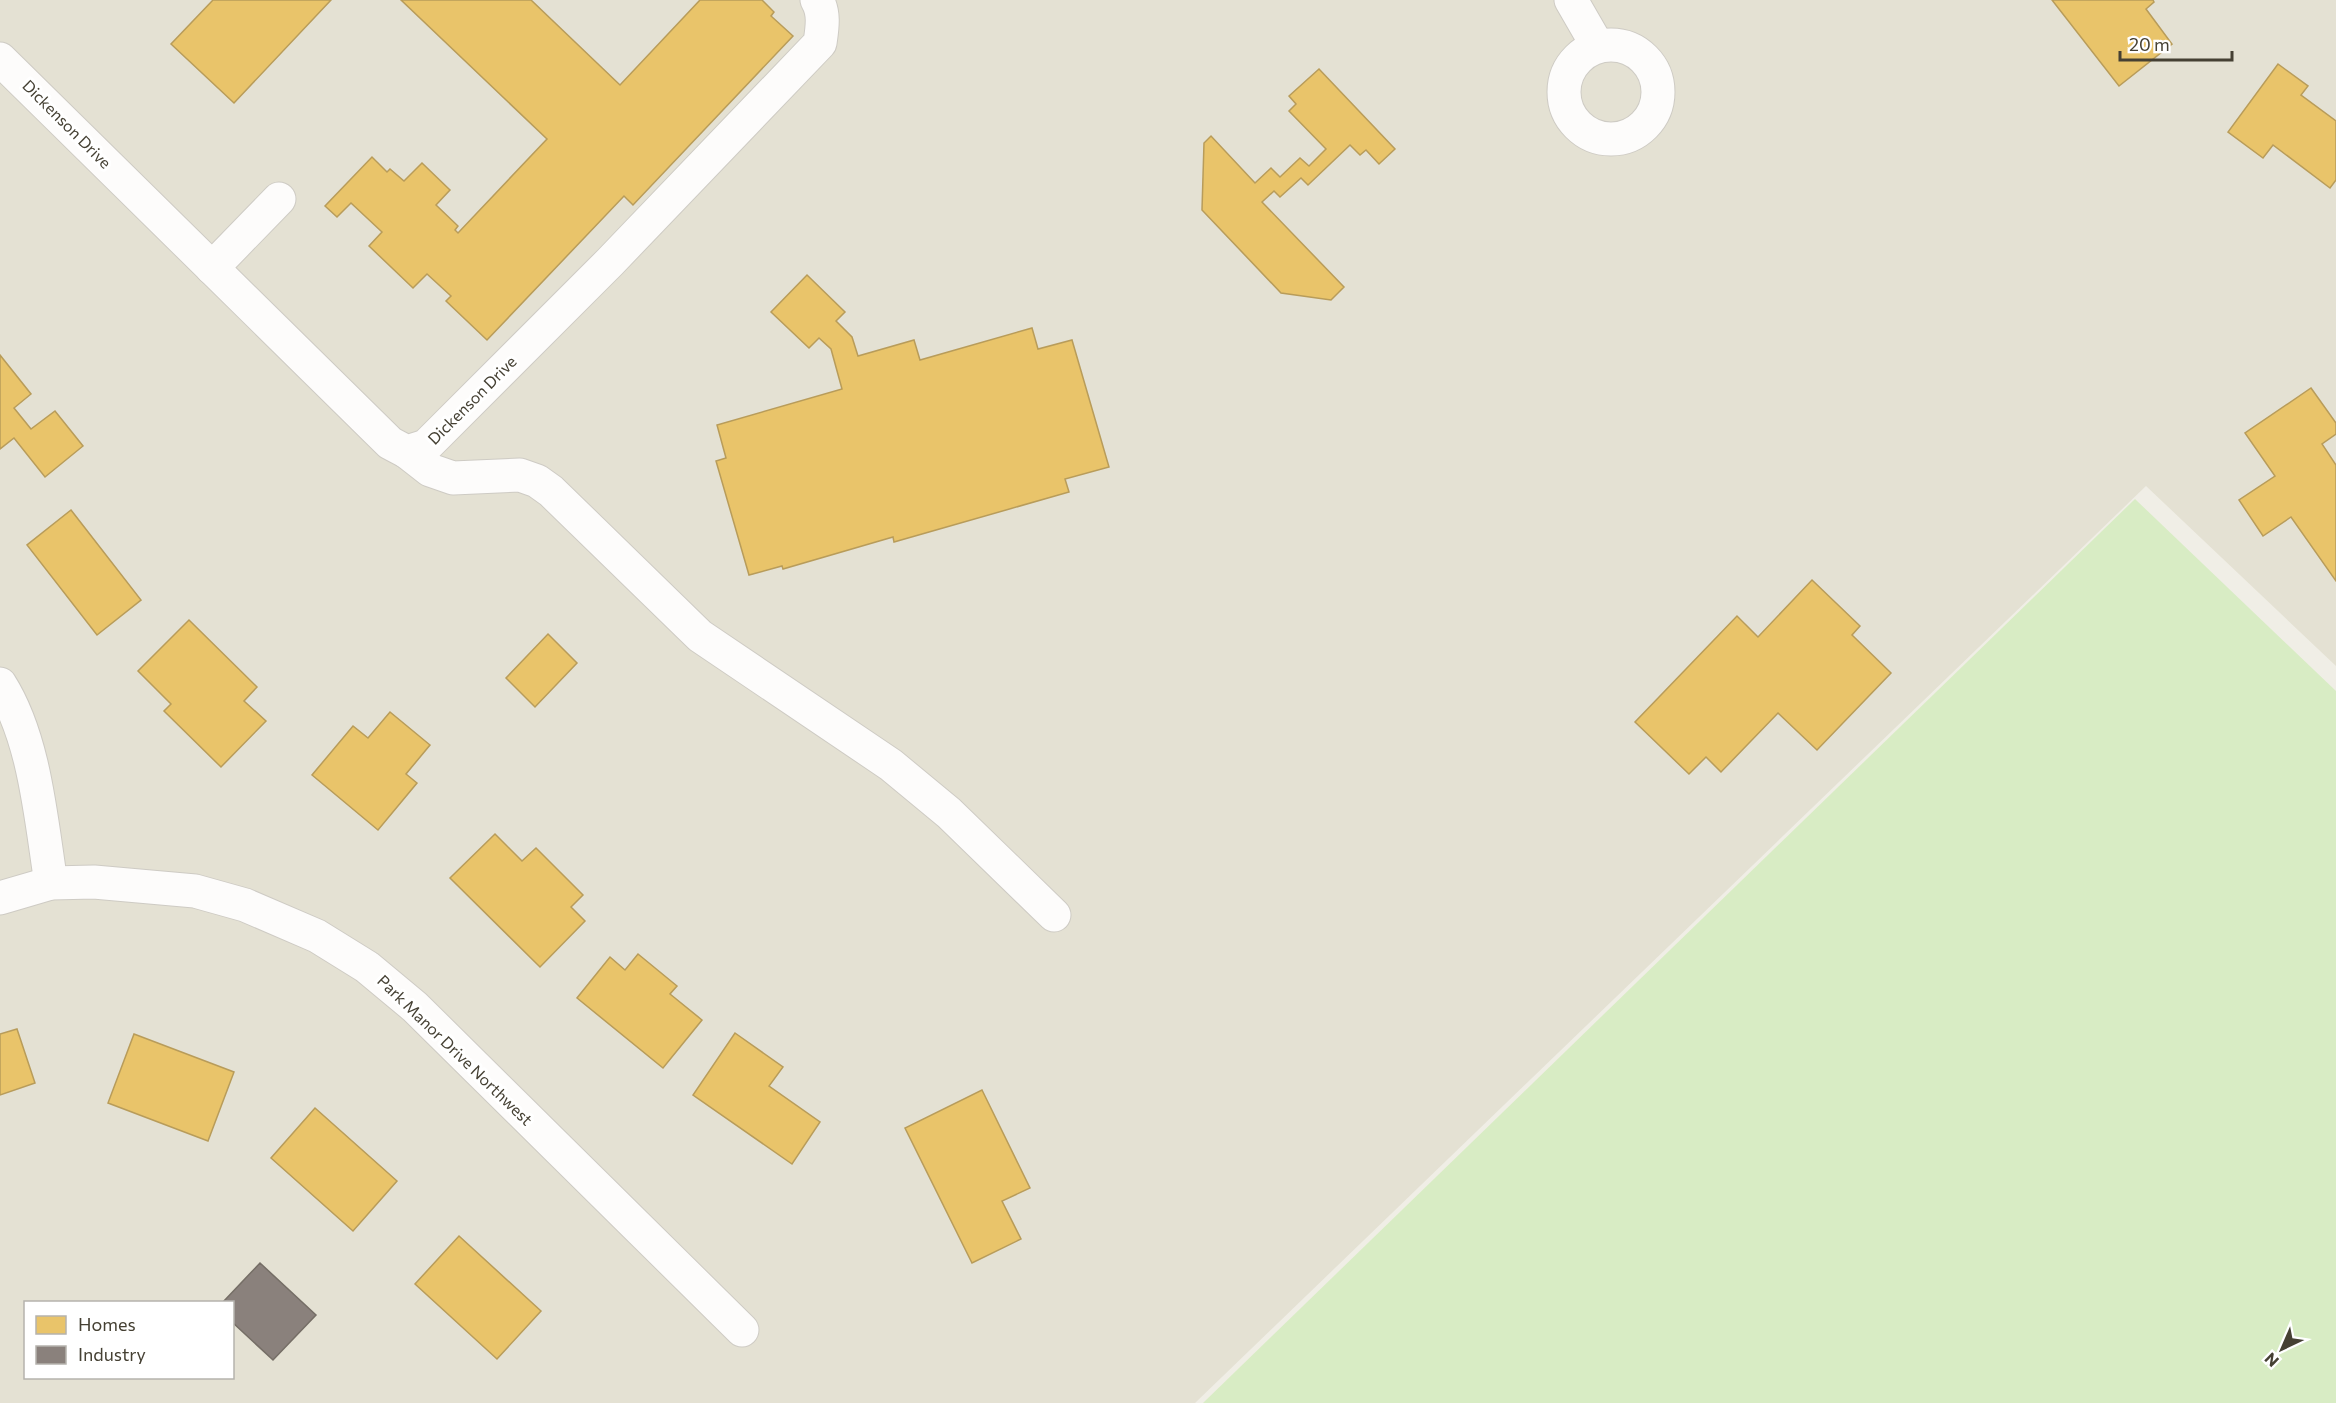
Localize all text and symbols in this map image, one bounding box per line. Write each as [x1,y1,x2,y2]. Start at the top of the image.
scale bar [2120,24,2232,62]
text: 20 m [2129,33,2170,55]
street label: Dickenson Drive [19,75,116,172]
street label: Dickenson Drive [423,351,520,448]
street label: Park Manor Drive Northwest [374,970,537,1129]
legend [24,1301,234,1379]
text: Homes [78,1313,136,1335]
north arrow [2252,1319,2312,1379]
text: Industry [78,1343,146,1365]
text: N [2260,1349,2282,1371]

